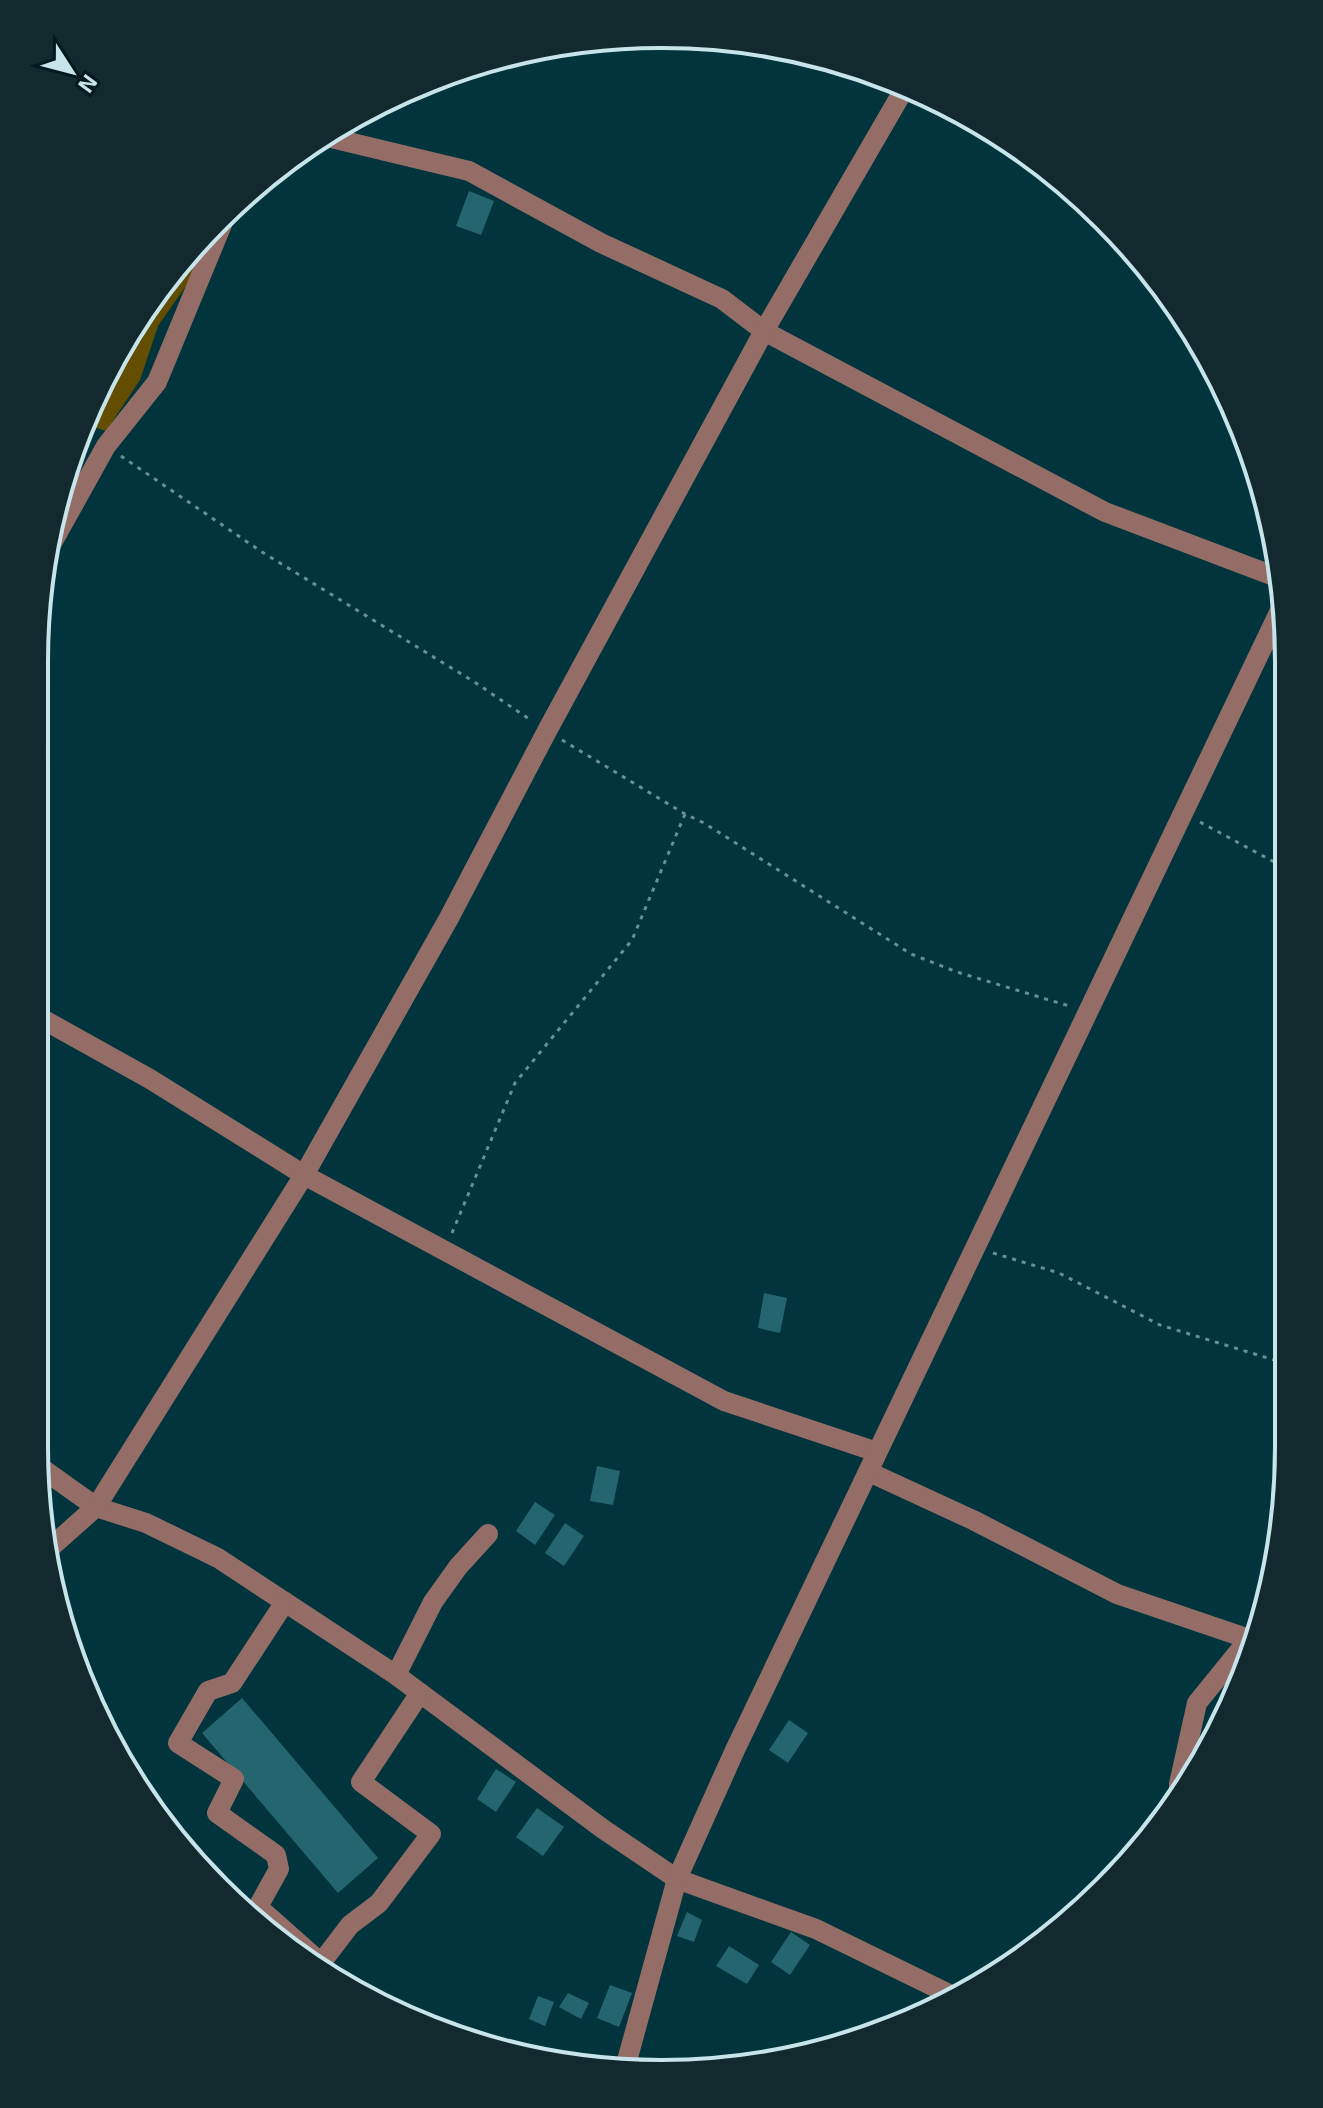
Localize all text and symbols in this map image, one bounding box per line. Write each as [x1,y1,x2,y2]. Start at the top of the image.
north arrow [32,32,112,112]
text: N [74,70,104,98]

